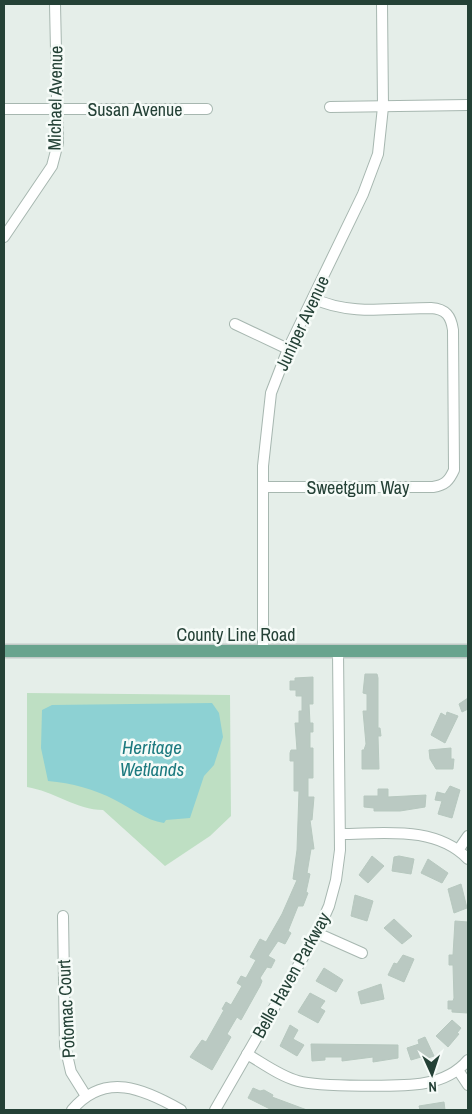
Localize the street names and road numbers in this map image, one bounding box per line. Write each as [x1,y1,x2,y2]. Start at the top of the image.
street label: Michael Avenue [42,45,68,151]
street label: Susan Avenue [88,97,182,122]
street label: Juniper Avenue [269,271,335,375]
street label: Sweetgum Way [307,475,410,500]
street label: County Line Road [177,622,295,647]
street label: Belle Haven Parkway [246,907,336,1042]
street label: Potomac Court [51,959,81,1059]

